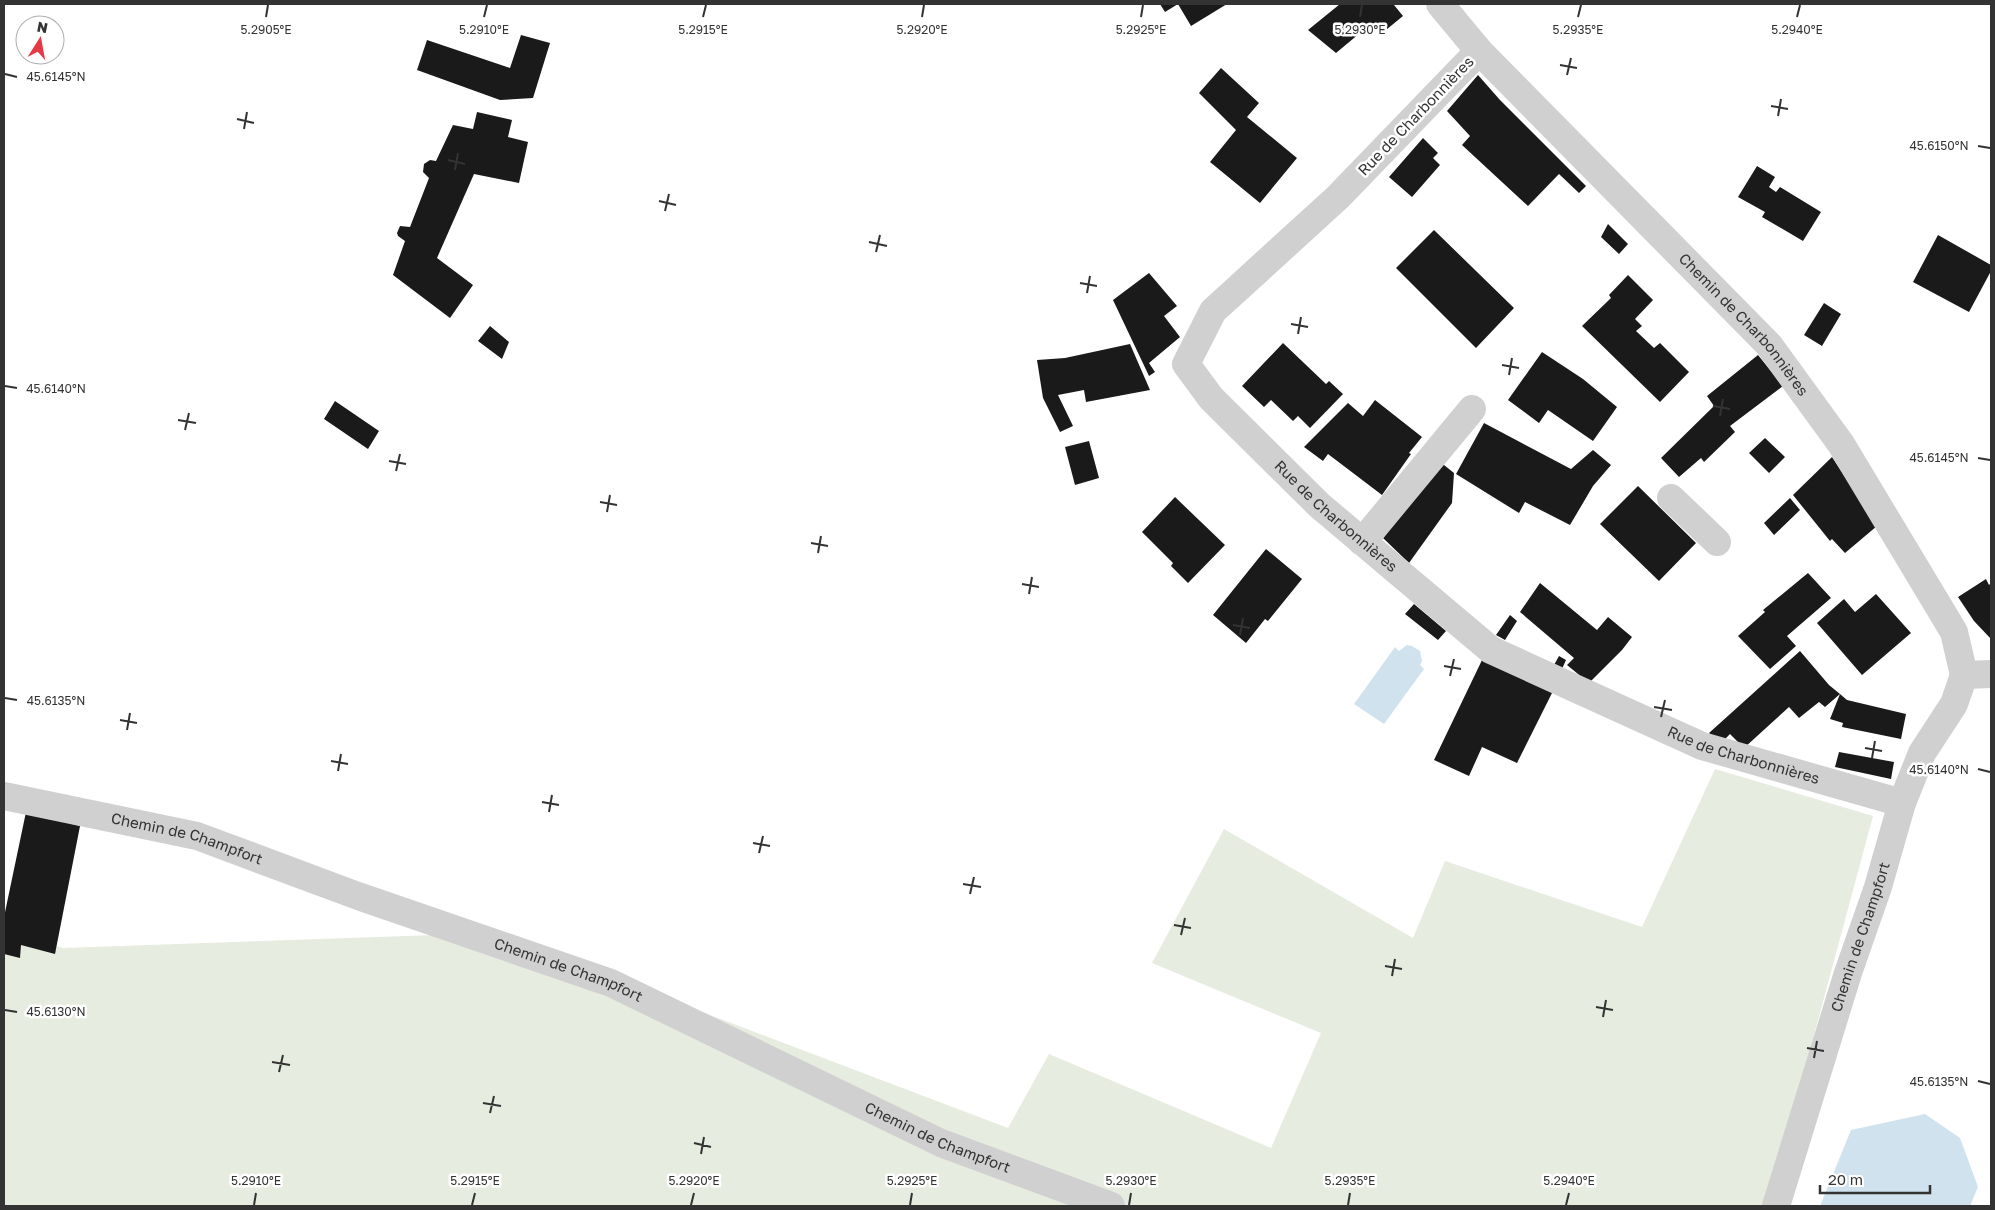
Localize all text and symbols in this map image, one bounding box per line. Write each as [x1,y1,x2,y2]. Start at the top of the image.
north arrow [15,15,65,65]
text: N [36,17,49,36]
text: 5.2905°E [240,22,292,37]
text: 5.2910°E [459,22,509,37]
text: 5.2915°E [678,22,728,37]
text: 5.2920°E [896,22,948,37]
text: 5.2925°E [1116,22,1166,37]
text: 5.2930°E [1334,22,1386,37]
text: 5.2935°E [1553,22,1603,37]
text: 5.2940°E [1771,22,1823,37]
street label: Rue de Charbonnières [1354,52,1477,179]
text: 45.6145°N [26,69,86,84]
text: 45.6150°N [1909,138,1969,153]
street label: Chemin de Charbonnières [1676,249,1813,399]
text: 45.6140°N [26,381,86,396]
text: 45.6145°N [1909,450,1969,465]
street label: Rue de Charbonnières [1271,456,1402,575]
text: 45.6135°N [27,693,85,708]
street label: Rue de Charbonnières [1665,722,1822,787]
text: 45.6140°N [1909,762,1969,777]
street label: Chemin de Champfort [110,808,265,868]
street label: Chemin de Champfort [1827,860,1893,1014]
street label: Chemin de Champfort [492,934,646,1005]
text: 45.6130°N [26,1004,86,1019]
text: 45.6135°N [1910,1074,1968,1089]
street label: Chemin de Champfort [862,1097,1013,1176]
scale bar [1820,1162,1930,1194]
text: 20 m [1828,1170,1863,1188]
text: 5.2910°E [231,1173,281,1188]
text: 5.2915°E [450,1173,500,1188]
text: 5.2920°E [668,1173,720,1188]
text: 5.2925°E [887,1173,937,1188]
text: 5.2930°E [1105,1173,1157,1188]
text: 5.2935°E [1325,1173,1375,1188]
text: 5.2940°E [1543,1173,1595,1188]

